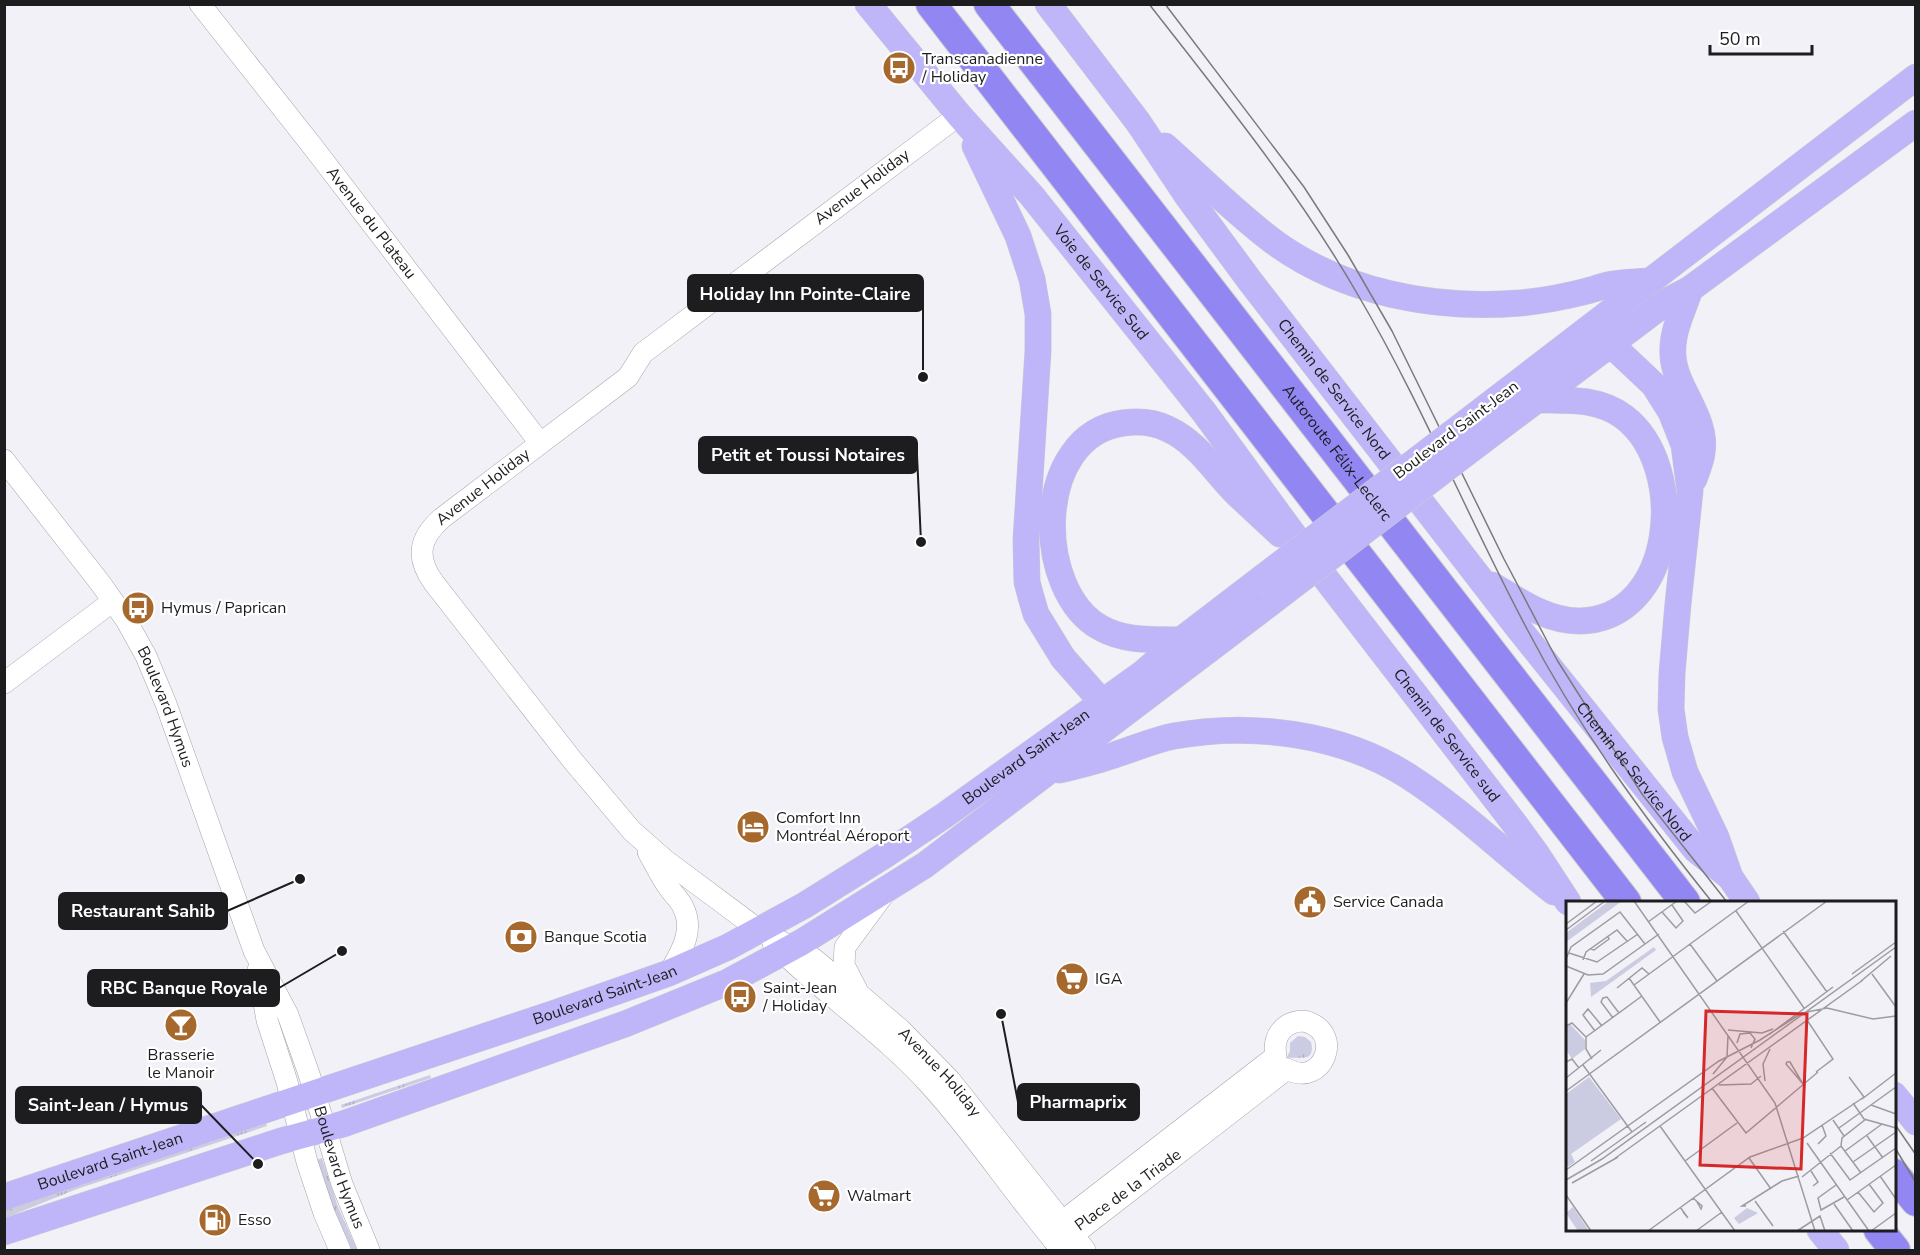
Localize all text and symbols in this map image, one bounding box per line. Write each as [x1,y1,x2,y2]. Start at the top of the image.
scale bar [1710,18,1812,56]
text: 50 m [1719,27,1761,51]
place label: Transcanadienne / Holiday [921,48,1043,88]
bus stop icon: Transcanadienne / Holiday [881,50,917,86]
street label: Avenue Holiday [810,143,915,230]
street label: Avenue du Plateau [321,162,421,284]
street label: Voie de Service Sud [1047,219,1154,345]
callout: Holiday Inn Pointe-Claire [688,275,923,311]
text: Holiday Inn Pointe-Claire [700,282,911,306]
street label: Chemin de Service Nord [1272,314,1395,465]
street label: Boulevard Saint-Jean [1389,376,1523,484]
street label: Autoroute Félix-Leclerc [1277,380,1397,526]
callout: Petit et Toussi Notaires [699,437,917,473]
street label: Avenue Holiday [431,443,535,531]
text: Petit et Toussi Notaires [711,443,905,467]
bus stop icon: Hymus / Paprican [120,590,156,626]
place label: Hymus / Paprican [161,597,286,619]
street label: Boulevard Hymus [132,642,199,771]
street label: Chemin de Service sud [1388,664,1505,807]
street label: Chemin de Service Nord [1571,698,1696,846]
street label: Boulevard Saint-Jean [958,704,1094,810]
place label: Comfort Inn Montréal Aéroport [776,807,910,847]
hotel icon: Comfort Inn Montréal Aéroport [735,809,771,845]
public building icon: Service Canada [1292,884,1328,920]
place label: Service Canada [1333,891,1444,913]
callout: Restaurant Sahib [59,893,227,929]
text: Restaurant Sahib [71,899,215,923]
inset map [1566,901,1896,1231]
bank icon: Banque Scotia [503,919,539,955]
place label: Banque Scotia [544,926,647,948]
street label: Boulevard Saint-Jean [530,960,681,1031]
supermarket icon: IGA [1054,961,1090,997]
place label: IGA [1095,968,1123,990]
callout: RBC Banque Royale [88,970,279,1006]
text: RBC Banque Royale [100,976,268,1000]
place label: Saint-Jean / Holiday [762,977,837,1017]
bus stop icon: Saint-Jean / Holiday [722,979,758,1015]
bar icon: Brasserie le Manoir [163,1007,199,1043]
street label: Avenue Holiday [893,1022,987,1122]
place label: Brasserie le Manoir [148,1044,215,1084]
callout: Pharmaprix [1018,1084,1139,1120]
callout: Saint-Jean / Hymus [16,1087,201,1123]
text: Pharmaprix [1029,1090,1127,1114]
text: Saint-Jean / Hymus [28,1093,189,1117]
street label: Boulevard Hymus [308,1104,370,1232]
street label: Boulevard Saint-Jean [35,1127,186,1196]
street label: Place de la Triade [1070,1144,1186,1236]
supermarket icon: Walmart [806,1178,842,1214]
place label: Walmart [847,1185,911,1207]
fuel station icon: Esso [197,1202,233,1238]
place label: Esso [238,1209,272,1231]

